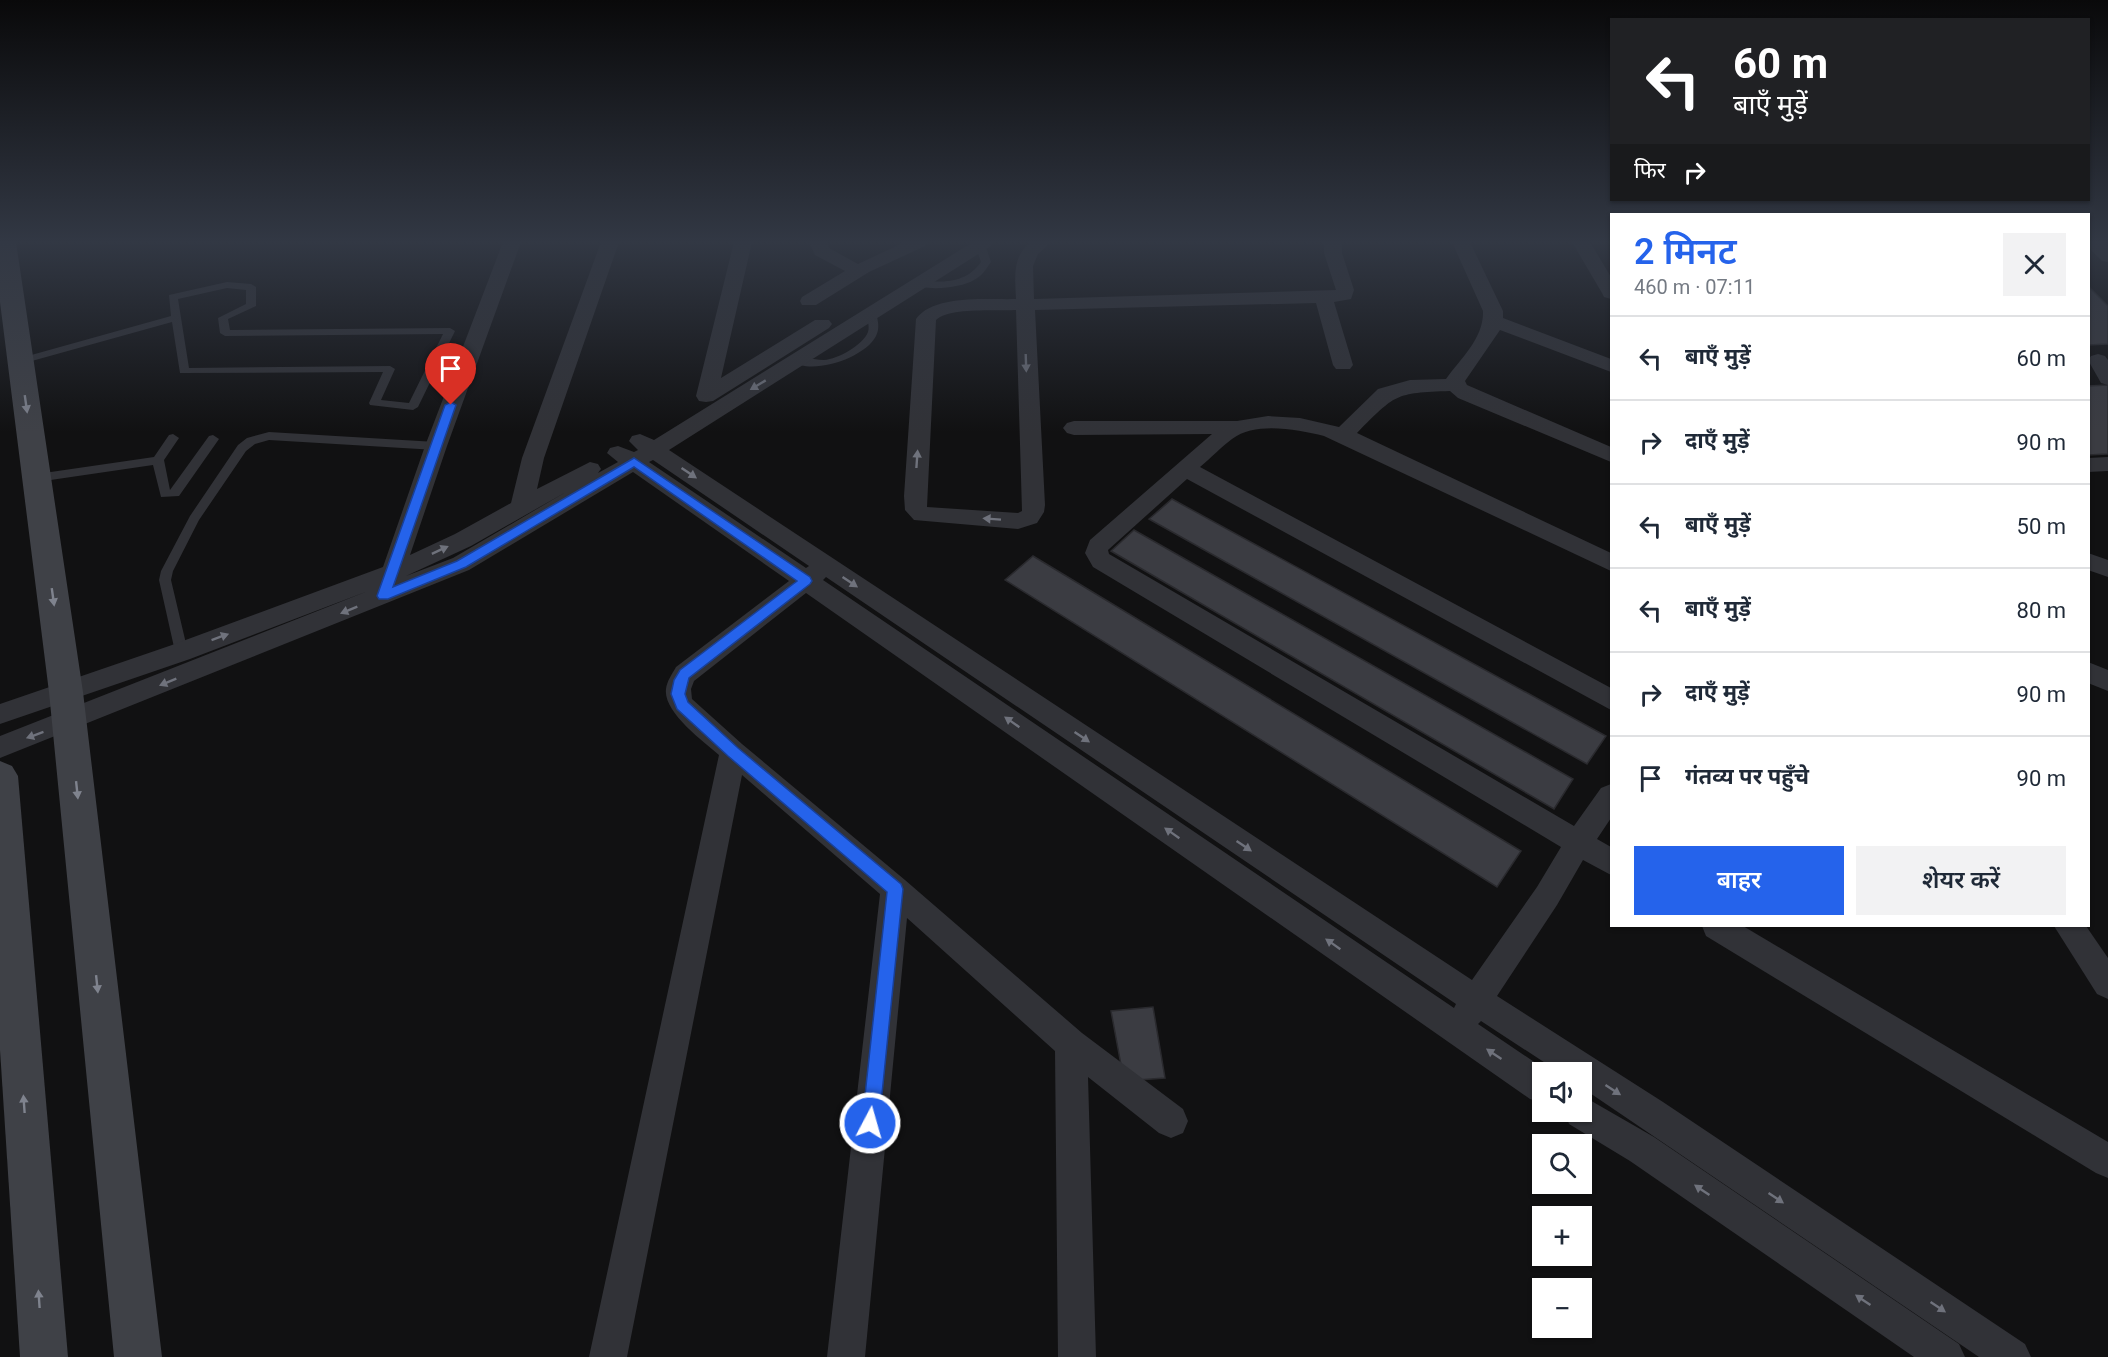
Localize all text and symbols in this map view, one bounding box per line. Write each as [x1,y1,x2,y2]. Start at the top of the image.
text: 60 m [1733,39,1828,88]
icon: left [1634,42,1712,120]
text: बाएँ मुड़ें [1733,89,1808,121]
icon: right [1678,156,1711,189]
text: फिर [1634,158,1666,183]
text: 2 मिनट [1634,231,1737,273]
button: close [2003,233,2066,296]
text: 460 m · 07:11 [1634,275,1755,299]
icon: left [1634,342,1667,375]
pin [425,343,476,405]
text: बाएँ मुड़ें [1685,344,1751,369]
text: 60 m [2017,346,2066,371]
icon: arrive [434,352,467,385]
one-way arrow [1022,353,1031,372]
one-way arrow [750,379,766,390]
one-way arrow [22,394,31,413]
icon: right [1634,426,1667,459]
text: दाएँ मुड़ें [1685,428,1750,453]
text: 90 m [2017,430,2066,455]
one-way arrow [912,449,922,468]
one-way arrow [680,467,696,479]
icon: left [1634,510,1667,543]
text: बाएँ मुड़ें [1685,512,1751,537]
text: 50 m [2017,514,2066,539]
one-way arrow [983,515,1002,524]
one-way arrow [432,546,449,555]
one-way arrow [842,576,858,588]
one-way arrow [48,587,58,606]
icon: left [1634,594,1667,627]
text: बाएँ मुड़ें [1685,596,1751,621]
text: 80 m [2017,598,2066,623]
one-way arrow [340,606,358,615]
one-way arrow [211,632,229,642]
one-way arrow [159,678,177,687]
icon: right [1634,678,1667,711]
text: दाएँ मुड़ें [1685,680,1750,705]
text: 90 m [2017,682,2066,707]
one-way arrow [1003,717,1020,728]
one-way arrow [25,730,43,740]
one-way arrow [1074,731,1090,742]
icon: arrive [1634,762,1667,795]
text: गंतव्य पर पहुँचे [1685,764,1809,789]
text: 90 m [2017,766,2066,791]
one-way arrow [72,781,81,800]
one-way arrow [1165,827,1181,839]
one-way arrow [1236,840,1252,851]
button: बाहर [1634,846,1844,915]
button: शेयर करें [1856,846,2066,915]
one-way arrow [1325,939,1341,950]
one-way arrow [93,975,102,994]
one-way arrow [1486,1048,1502,1060]
map controls [1532,1062,1592,1338]
button: sound [1532,1062,1592,1122]
one-way arrow [1605,1084,1622,1095]
position arrow [838,1091,902,1155]
one-way arrow [20,1095,29,1114]
button: search [1532,1134,1592,1194]
one-way arrow [1695,1184,1711,1196]
one-way arrow [1767,1192,1783,1204]
button: + [1532,1206,1592,1266]
button: − [1532,1278,1592,1338]
one-way arrow [35,1289,44,1308]
one-way arrow [1856,1294,1872,1306]
one-way arrow [1929,1301,1945,1313]

